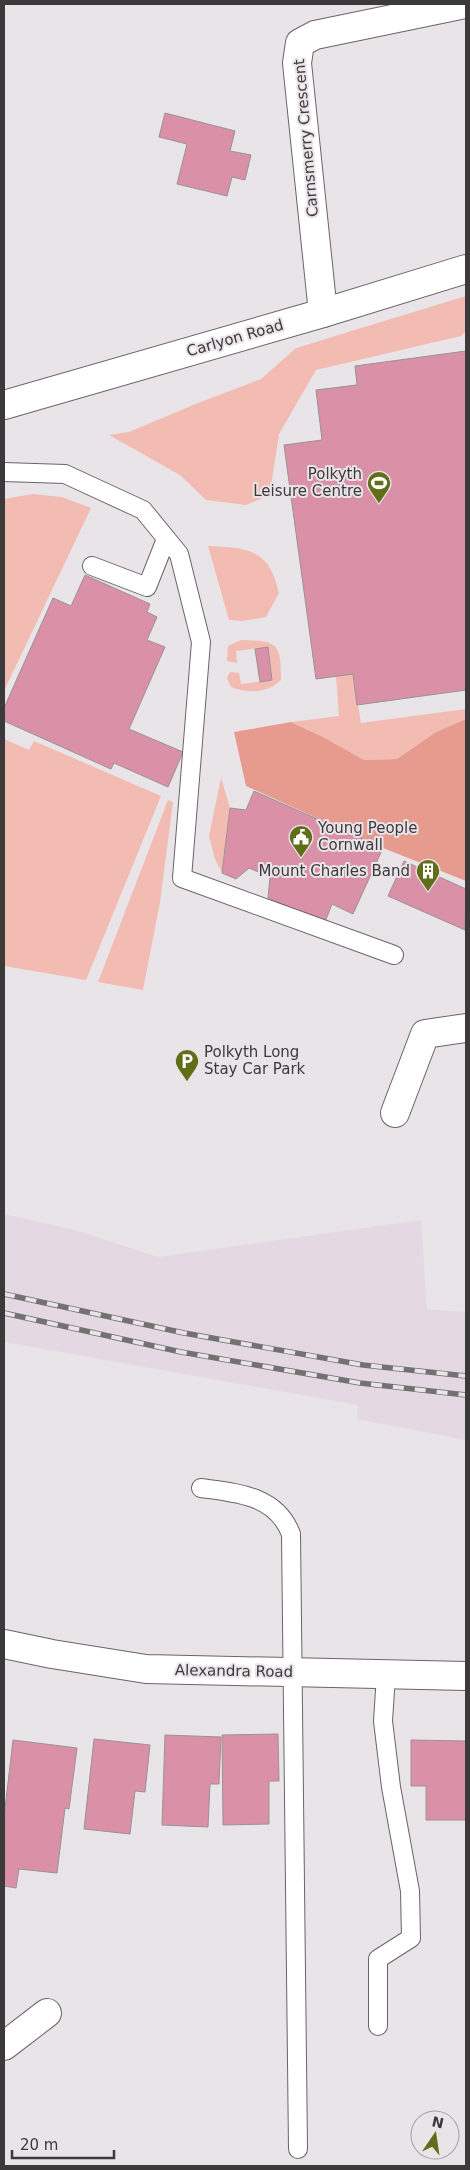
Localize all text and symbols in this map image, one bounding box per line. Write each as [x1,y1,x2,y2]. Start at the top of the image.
street label: Carnsmerry Crescent [290,58,322,218]
street label: Carlyon Road [184,316,286,360]
place label: Polkyth Leisure Centre [253,465,362,500]
sports icon: Polkyth Leisure Centre [366,470,392,504]
place label: Young People Cornwall [317,819,418,854]
public building icon: Young People Cornwall [288,824,314,858]
building icon: Mount Charles Band [415,858,441,892]
place label: Mount Charles Band [258,862,410,880]
place label: Polkyth Long Stay Car Park [204,1043,306,1078]
parking icon: Polkyth Long Stay Car Park [174,1048,200,1082]
street label: Alexandra Road [175,1661,293,1681]
north arrow [410,2110,460,2160]
text: N [430,2113,445,2131]
scale bar [12,2128,115,2160]
text: 20 m [20,2136,58,2154]

